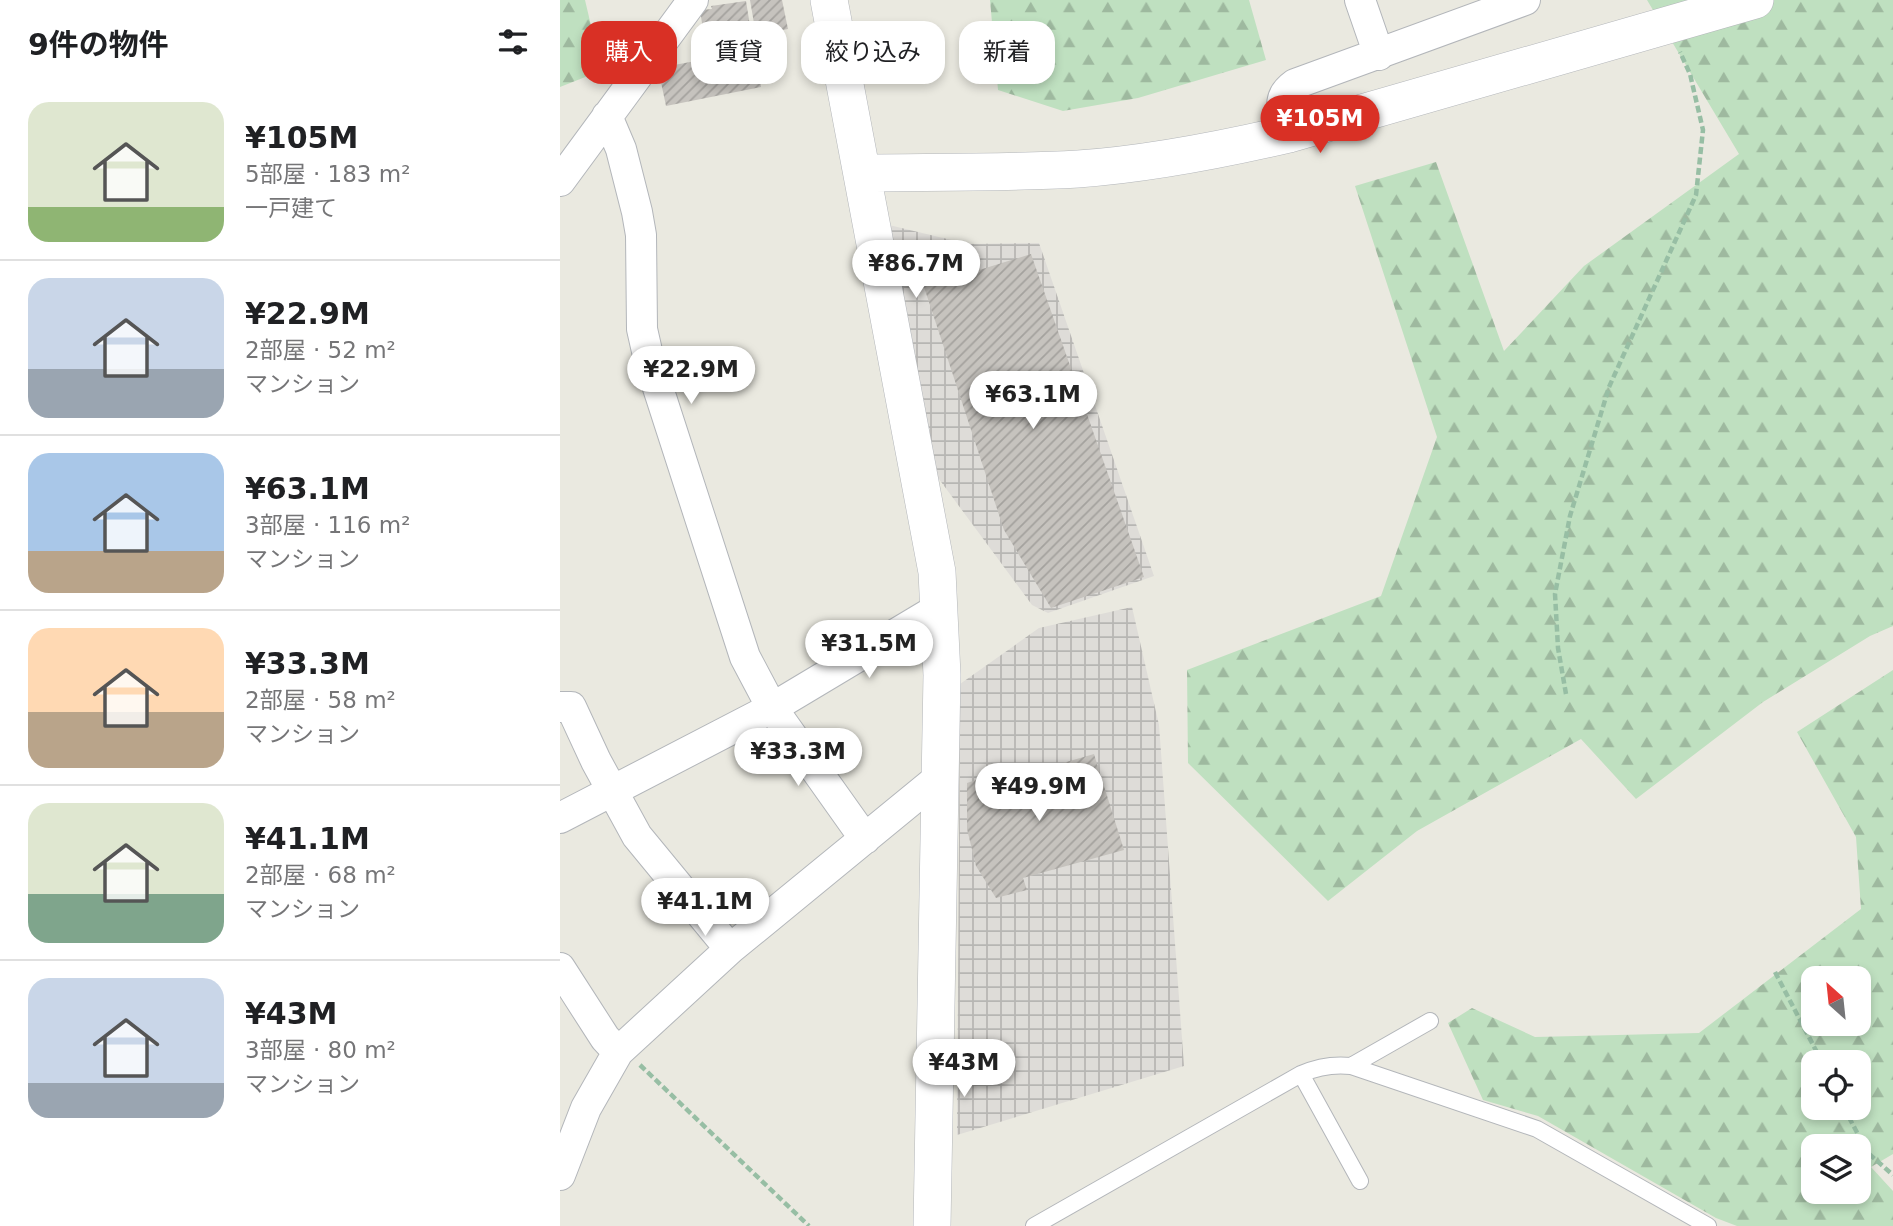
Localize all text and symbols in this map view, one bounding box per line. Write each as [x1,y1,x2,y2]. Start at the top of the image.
chip: 購入 [581,21,677,84]
chip: 賃貸 [691,21,787,84]
chip: 絞り込み [801,21,945,84]
chip: 新着 [959,21,1055,84]
icon: filters [494,23,532,61]
text: 9件の物件 [28,27,169,62]
pin: ¥105M [1271,96,1369,155]
text: ¥105M [1277,105,1363,131]
text: ¥105M [245,120,358,155]
icon: home [84,130,168,214]
text: 5部屋 · 183 m² [245,161,410,187]
text: 一戸建て [245,195,337,221]
pin: ¥86.7M [859,240,973,300]
text: ¥86.7M [868,250,964,276]
text: ¥22.9M [245,296,370,331]
icon: home [84,306,168,390]
text: 2部屋 · 52 m² [245,337,396,363]
pin: ¥22.9M [634,346,748,406]
text: ¥22.9M [643,356,739,382]
text: マンション [245,371,360,397]
pin: ¥63.1M [976,372,1090,431]
text: ¥63.1M [985,381,1081,407]
text: ¥63.1M [245,471,370,506]
icon: home [84,481,168,565]
text: 3部屋 · 116 m² [245,512,410,538]
text: マンション [245,546,360,572]
pin: ¥31.5M [812,620,926,680]
text: ¥31.5M [821,630,917,656]
text: ¥33.3M [245,646,370,681]
icon: home [84,656,168,740]
text: 2部屋 · 58 m² [245,687,396,713]
text: マンション [245,721,360,747]
pin: ¥33.3M [741,728,855,788]
text: ¥33.3M [750,738,846,764]
pin: ¥49.9M [982,764,1096,823]
text: ¥49.9M [991,773,1087,799]
text: ¥41.1M [245,821,370,856]
icon: home [84,831,168,915]
text: 2部屋 · 68 m² [245,862,396,888]
pin: ¥41.1M [648,878,762,938]
text: ¥41.1M [657,888,753,914]
text: マンション [245,896,360,922]
north arrow [1801,966,1871,1036]
map controls [1801,966,1871,1204]
text: ¥43M [245,996,337,1031]
icon: home [84,1006,168,1090]
text: 3部屋 · 80 m² [245,1037,396,1063]
pin: ¥43M [923,1040,1005,1099]
text: ¥43M [929,1049,999,1075]
button: locate [1801,1050,1871,1120]
text: マンション [245,1071,360,1097]
button: layers [1801,1134,1871,1204]

